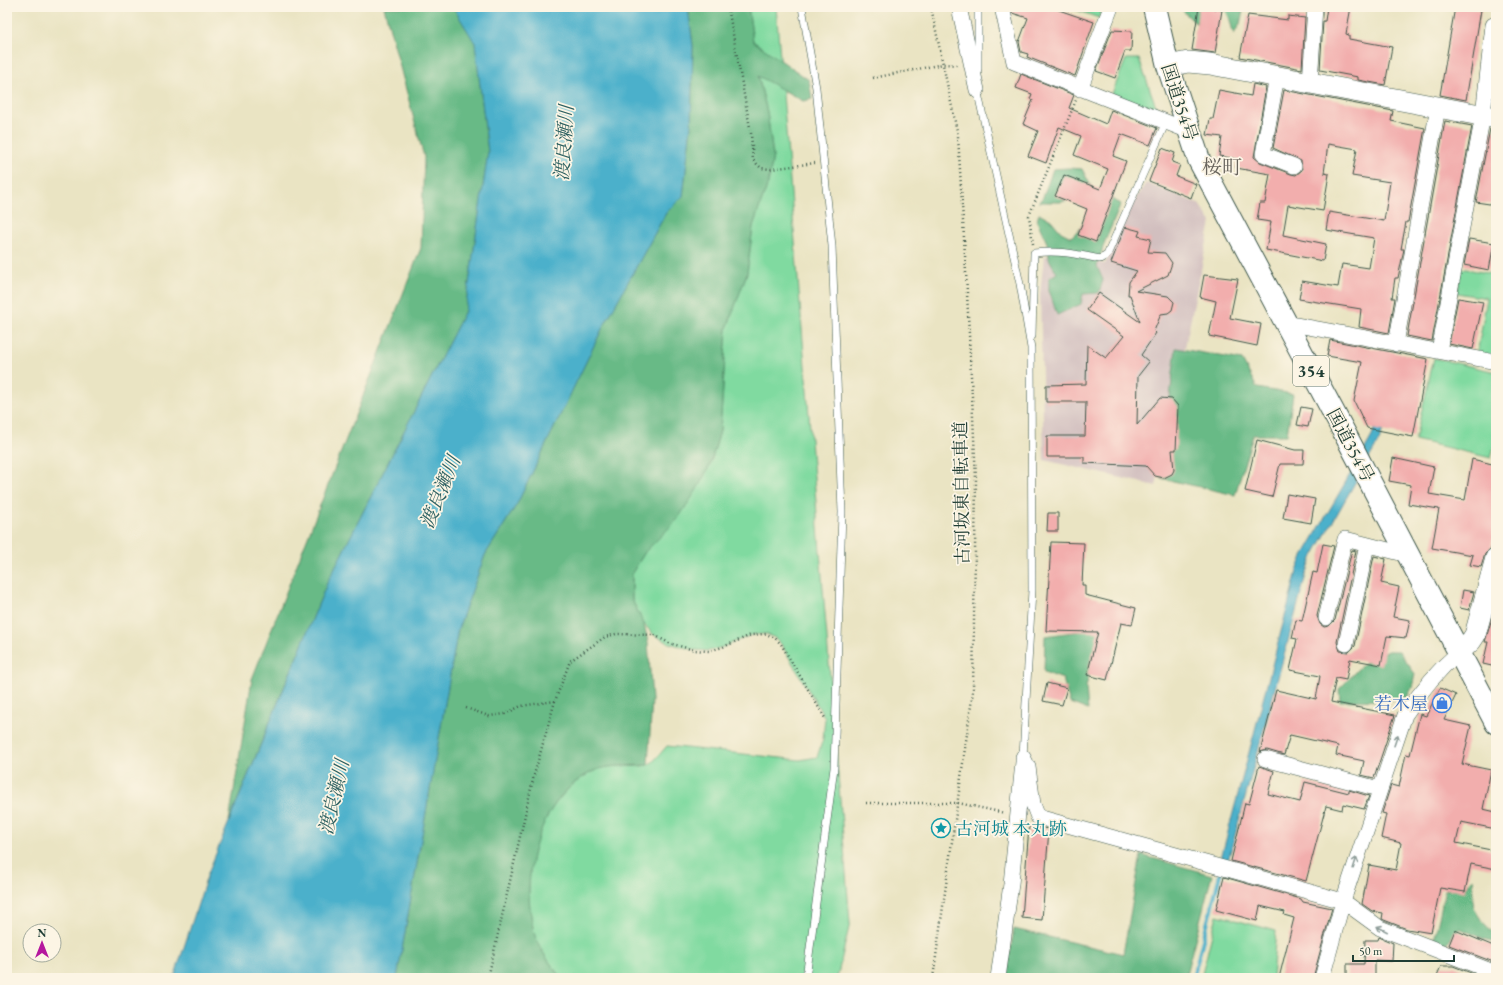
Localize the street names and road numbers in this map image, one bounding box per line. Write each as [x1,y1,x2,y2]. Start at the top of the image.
street label: 国道354号 [1157,60,1203,144]
road number: 354 [1293,356,1329,386]
street label: 国道354号 [1322,404,1380,486]
street label: 古河坂東自転車道 [948,421,974,565]

